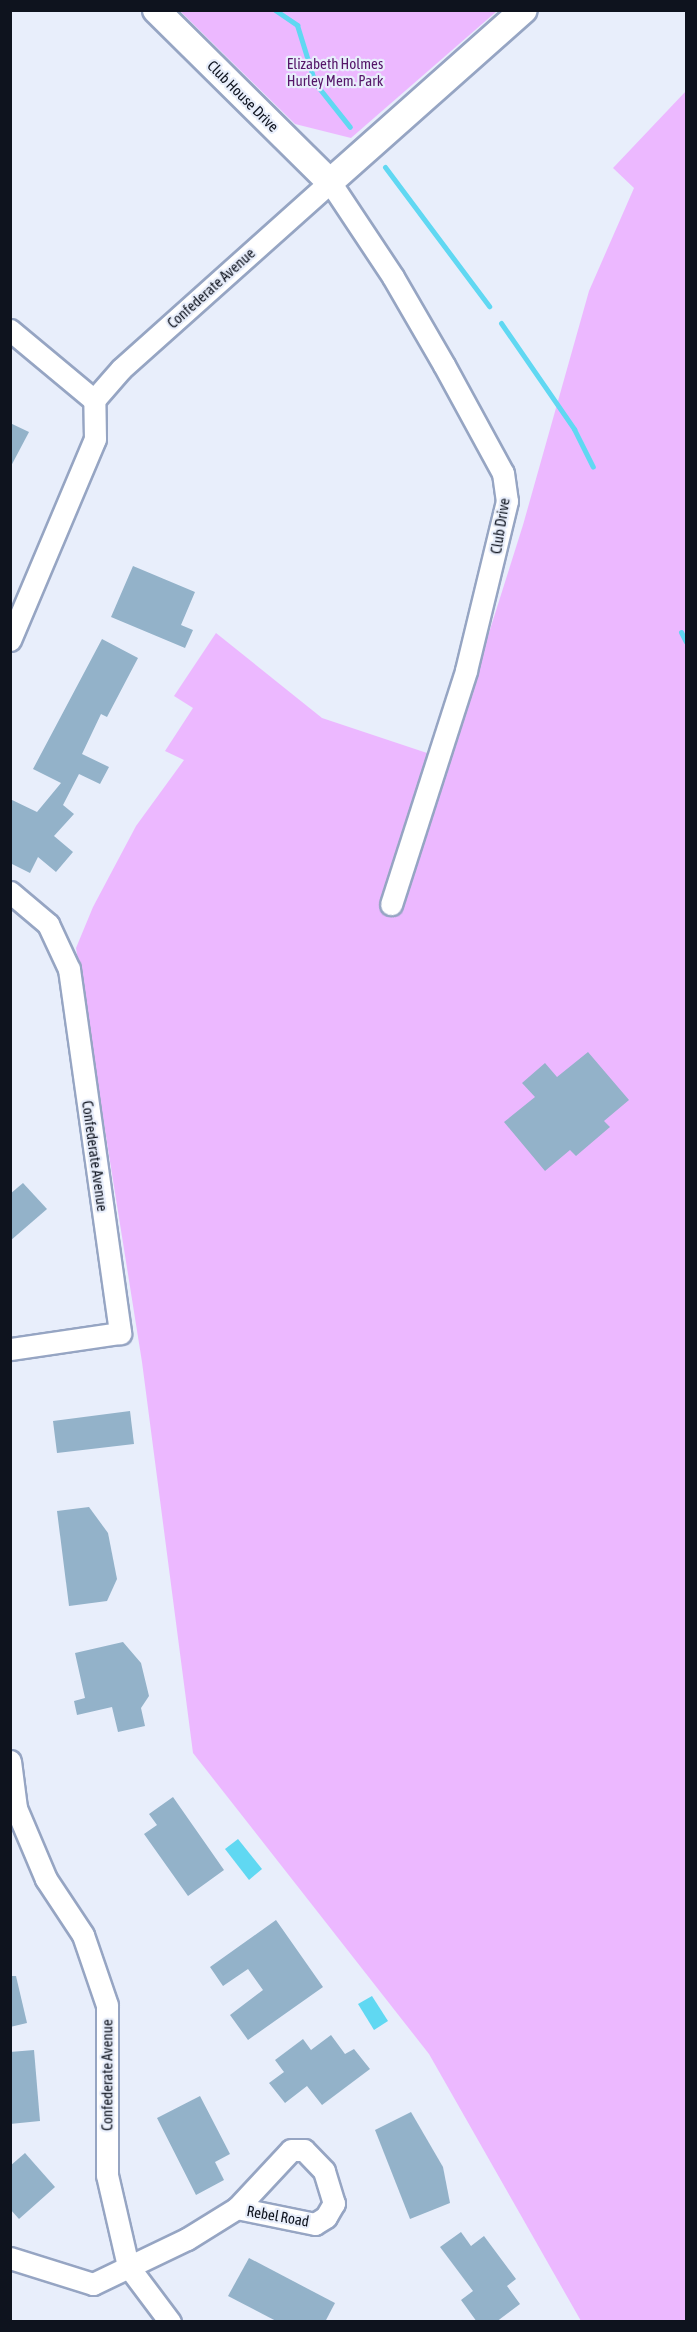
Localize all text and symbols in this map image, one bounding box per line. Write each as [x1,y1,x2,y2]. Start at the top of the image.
park label: Elizabeth Holmes Hurley Mem. Park [287,54,383,89]
street label: Club House Drive [204,57,282,135]
street label: Confederate Avenue [164,244,258,332]
street label: Club Drive [487,497,513,555]
street label: Confederate Avenue [78,1100,112,1212]
street label: Confederate Avenue [98,2019,116,2131]
street label: Rebel Road [245,2202,311,2230]

